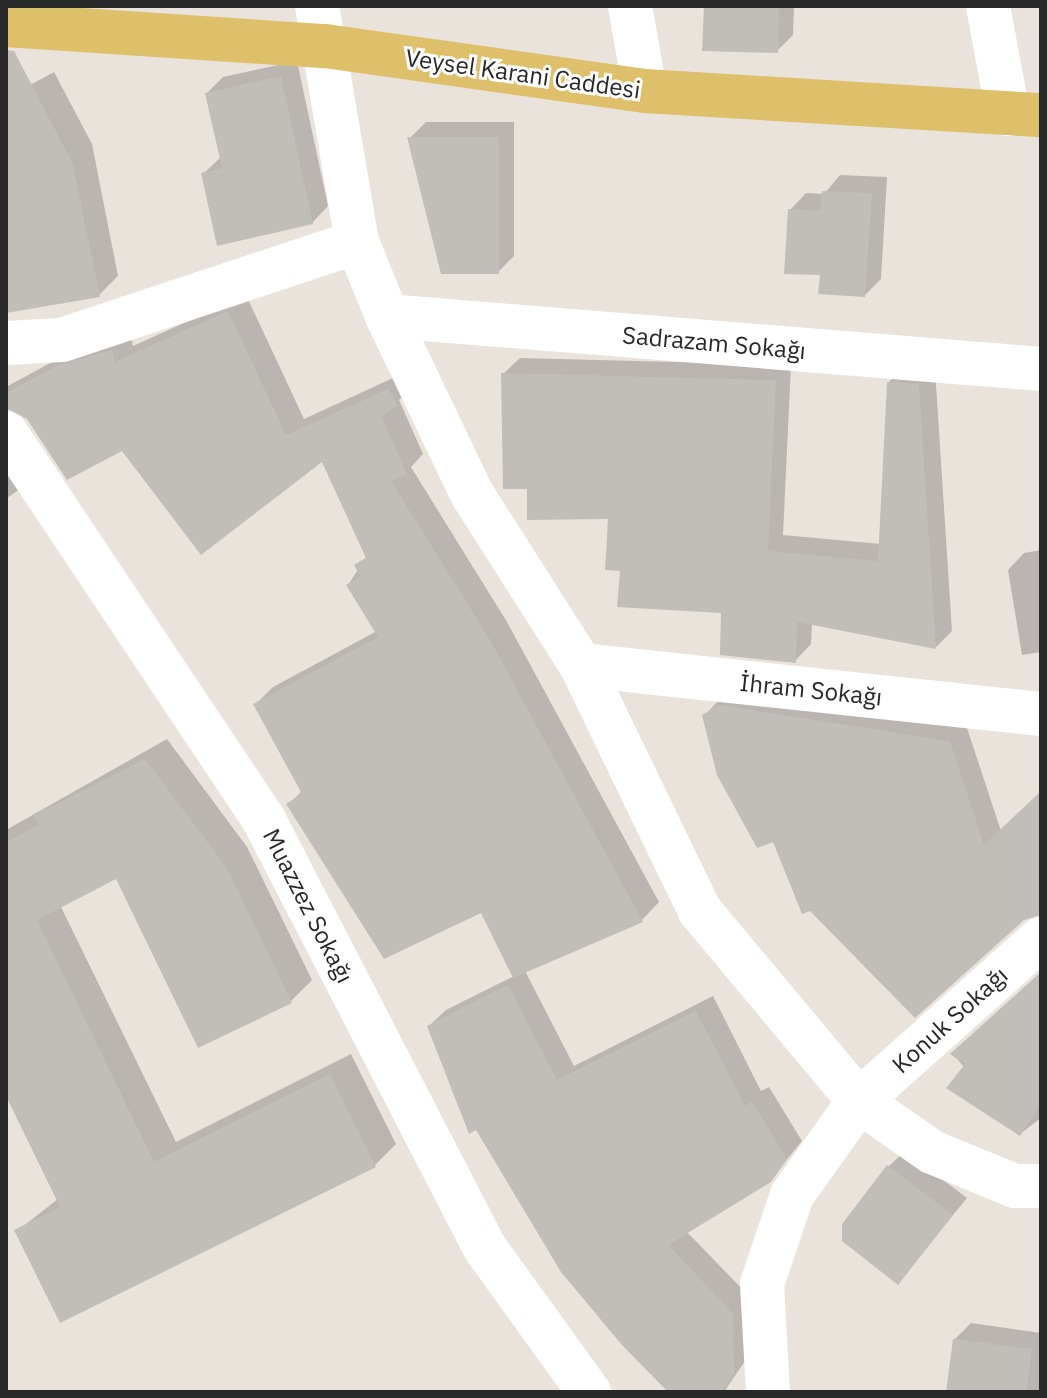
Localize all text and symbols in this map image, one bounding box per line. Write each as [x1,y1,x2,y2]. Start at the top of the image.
street label: Veysel Karani Caddesi [404,43,642,105]
street label: Sadrazam Sokağı [621,321,807,365]
street label: İhram Sokağı [738,668,884,712]
street label: Muazzez Sokağı [257,824,359,988]
street label: Konuk Sokağı [886,961,1014,1079]

